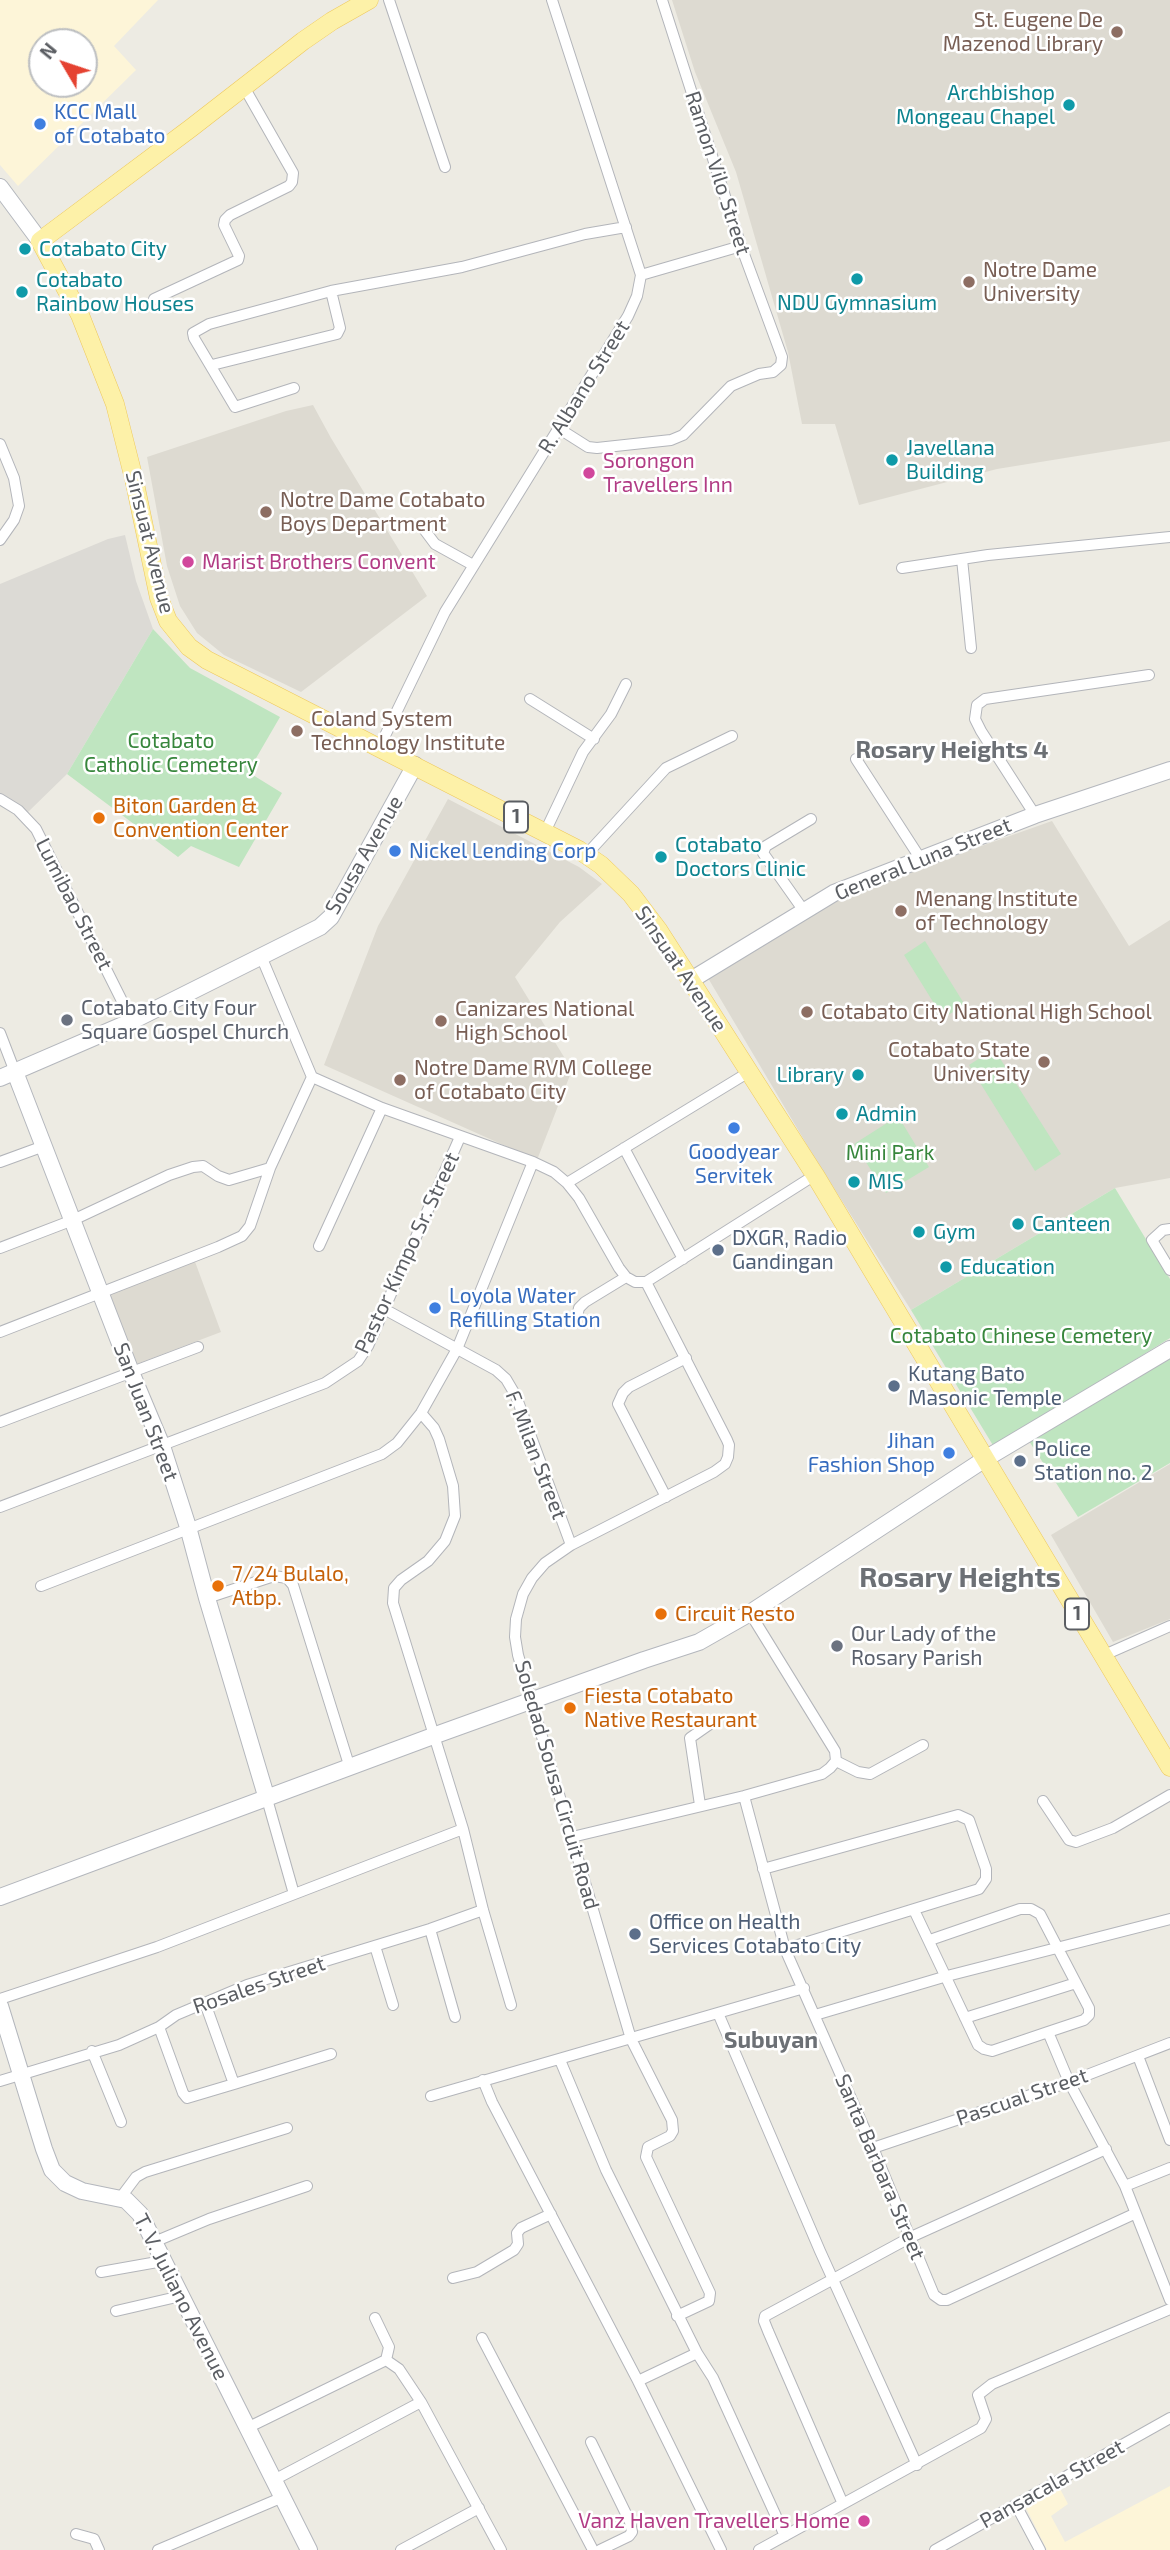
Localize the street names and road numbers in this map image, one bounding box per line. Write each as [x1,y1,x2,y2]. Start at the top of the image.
street label: Ramon Vilo Street [680,88,756,258]
street label: R. Albano Street [533,316,635,458]
street label: Sinsuat Avenue [120,468,180,616]
street label: Sousa Avenue [320,791,408,919]
road number: 1 [504,802,528,832]
street label: General Luna Street [831,812,1015,906]
street label: Lumibao Street [30,834,118,974]
street label: Sinsuat Avenue [630,901,732,1037]
street label: Pastor Kimpo Sr. Street [349,1148,465,1358]
street label: San Juan Street [108,1339,184,1485]
street label: F. Milan Street [500,1387,572,1523]
road number: 1 [1065,1598,1089,1630]
street label: Soledad Sousa Circuit Road [509,1658,605,1912]
street label: Rosales Street [190,1951,328,2019]
street label: Pascual Street [953,2063,1091,2131]
street label: Santa Barbara Street [829,2070,931,2264]
street label: T. V. Juliano Avenue [128,2210,234,2384]
street label: Pansacala Street [976,2434,1128,2534]

